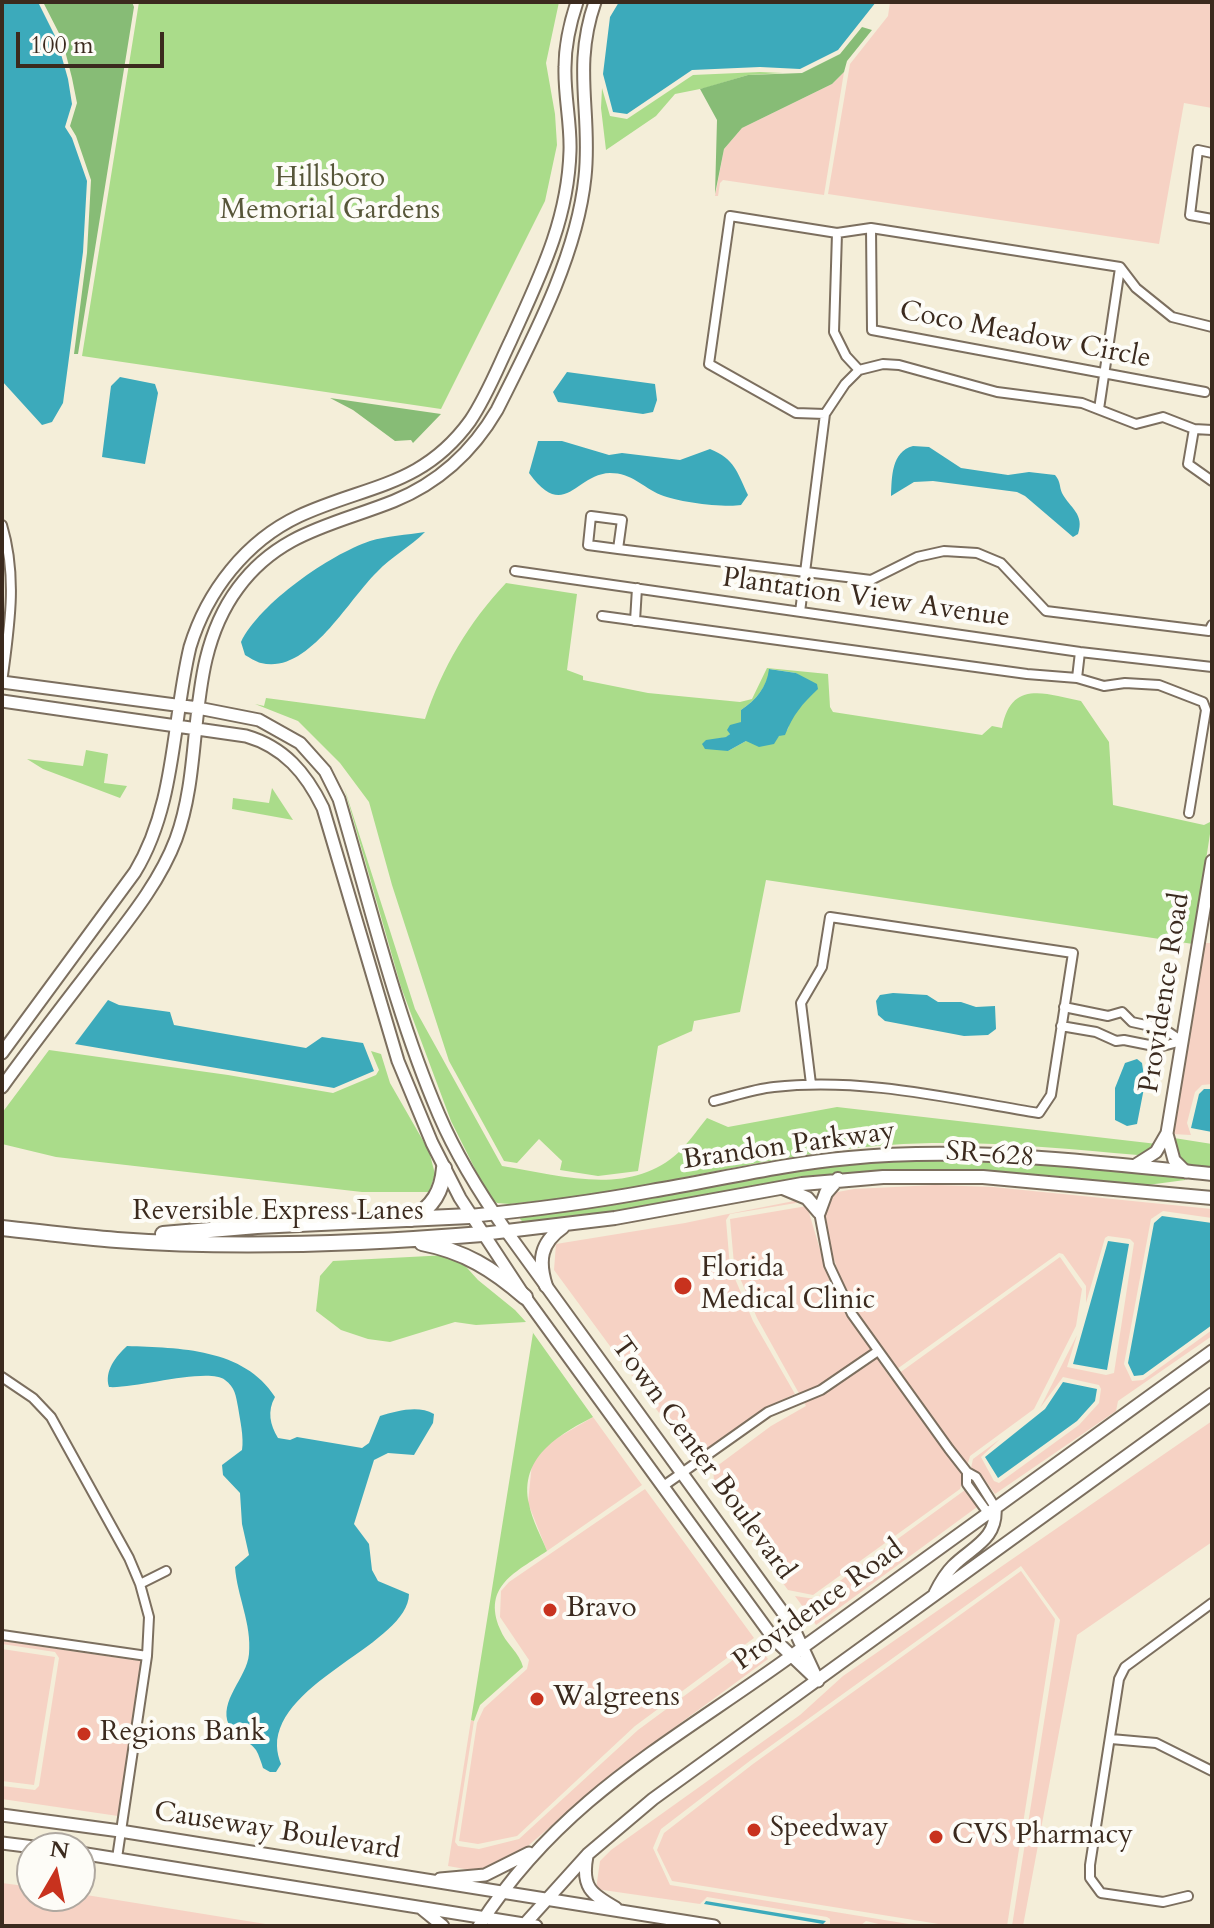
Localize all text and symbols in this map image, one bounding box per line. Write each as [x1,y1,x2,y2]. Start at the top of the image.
scale bar [20,16,168,66]
text: 100 m [30,29,94,62]
park label: Hillsboro Memorial Gardens [220,163,440,229]
street label: Coco Meadow Circle [897,295,1153,377]
street label: Plantation View Avenue [720,562,1012,636]
street label: Providence Road [1134,891,1198,1095]
street label: Brandon Parkway [681,1115,897,1179]
street label: SR-628 [944,1136,1036,1176]
street label: Reversible Express Lanes [132,1196,424,1230]
place label: Florida Medical Clinic [701,1253,875,1319]
marker: Florida Medical Clinic [672,1275,694,1297]
street label: Town Center Boulevard [603,1331,801,1587]
street label: Providence Road [727,1533,911,1679]
place label: Bravo [566,1593,637,1627]
marker: Bravo [541,1601,559,1619]
place label: Walgreens [553,1682,680,1716]
marker: Walgreens [528,1690,546,1708]
place label: Regions Bank [100,1717,266,1751]
marker: Regions Bank [75,1725,93,1743]
street label: Causeway Boulevard [152,1796,402,1868]
place label: Speedway [770,1813,889,1847]
place label: CVS Pharmacy [952,1820,1133,1854]
marker: Speedway [745,1821,763,1839]
marker: CVS Pharmacy [927,1828,945,1846]
north arrow [16,1832,96,1912]
text: N [48,1834,71,1867]

